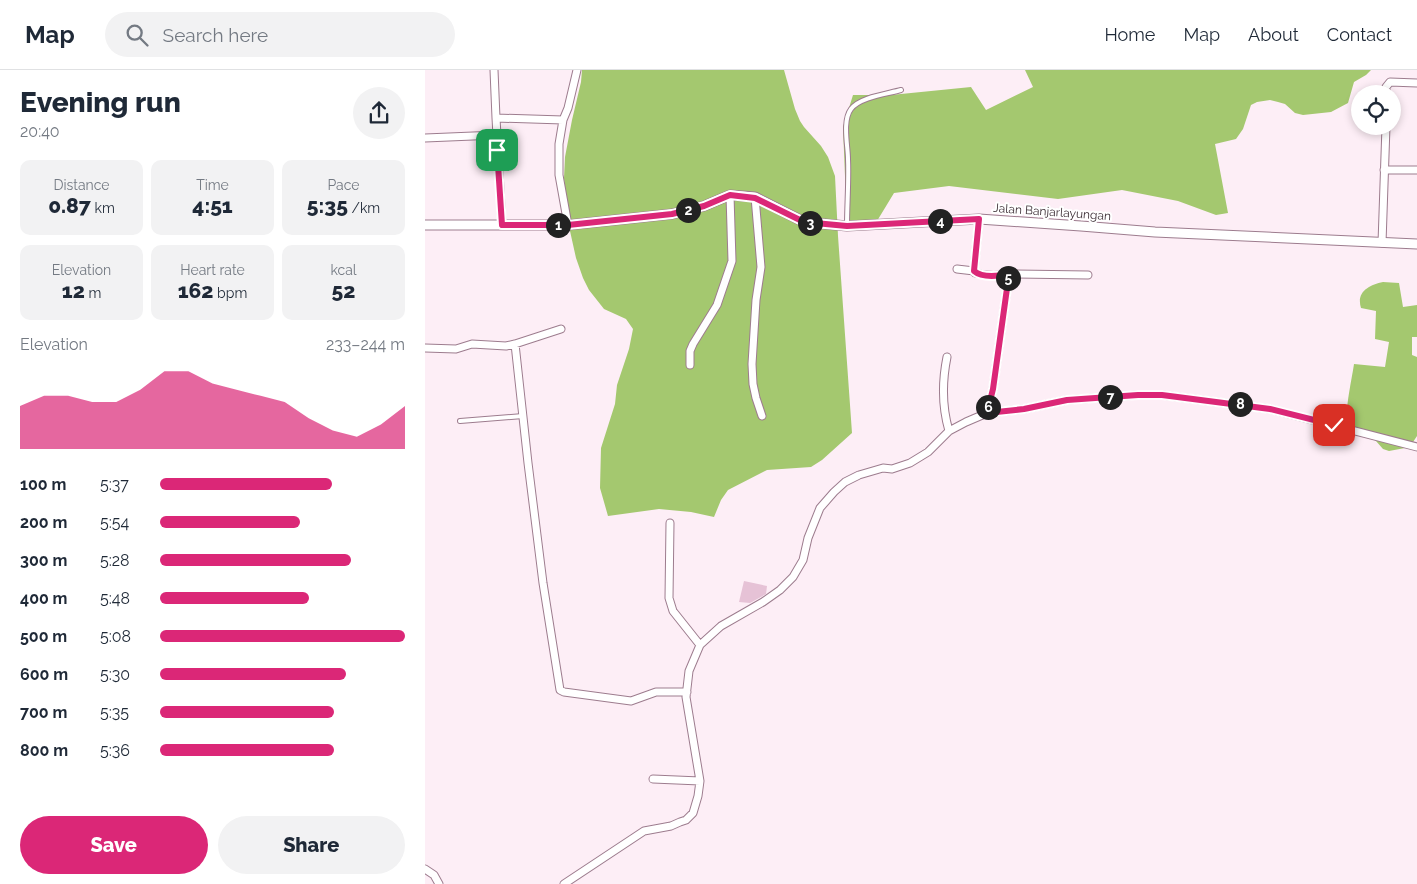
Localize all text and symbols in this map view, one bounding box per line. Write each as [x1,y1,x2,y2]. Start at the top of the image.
search box [105,12,455,57]
text: Map [25,20,75,49]
icon: search [123,21,151,49]
text: Search here [163,24,268,46]
text: Home [1104,24,1155,45]
text: Map [1183,24,1220,45]
text: About [1248,24,1299,45]
text: Contact [1327,24,1392,45]
map controls [1351,85,1401,135]
button: locate [1351,85,1401,135]
text: Evening run [20,86,181,119]
button: share [353,87,405,139]
text: 20:40 [20,122,60,141]
pin [476,129,518,171]
icon: arrive [483,136,511,164]
text: Distance [53,177,110,193]
text: Time [196,177,229,193]
text: Pace [327,177,360,193]
text: 0.87 [48,193,91,218]
text: 4:51 [192,193,233,218]
text: 5:35 [307,193,348,218]
pin: 2 [675,198,701,222]
text: km [91,200,115,216]
text: /km [348,200,380,216]
street label: Jalan Banjarlayungan [993,201,1111,223]
text: 2 [685,202,692,218]
pin: 4 [927,208,953,234]
pin: 3 [797,210,823,236]
pin: 1 [545,212,571,238]
text: 4 [937,213,945,229]
text: 3 [807,215,814,231]
text: 1 [555,217,562,233]
text: Elevation [52,262,111,278]
text: Heart rate [180,262,245,278]
text: kcal [330,262,357,278]
pin: 5 [995,266,1021,290]
text: 5 [1005,270,1012,286]
text: 12 [62,278,85,303]
text: 162 [178,278,214,303]
text: 52 [332,278,355,303]
text: m [85,285,101,301]
text: bpm [214,285,247,301]
text: Elevation [20,335,88,354]
text: 233–244 m [326,335,405,354]
pin: 7 [1097,384,1123,410]
text: 7 [1107,389,1114,405]
pin: 8 [1227,392,1253,416]
pin: 6 [975,394,1001,420]
text: 8 [1236,396,1245,412]
text: 6 [984,399,993,415]
pin [1313,404,1355,446]
icon: check [1320,411,1348,439]
text: 100 m [20,475,66,494]
text: 5:37 [100,475,129,494]
text: 200 m [20,513,67,532]
text: 5:54 [100,513,129,532]
text: 300 m [20,551,67,570]
text: 5:28 [100,551,130,570]
text: 400 m [20,589,68,608]
text: 5:48 [100,589,130,608]
text: 500 m [20,627,67,646]
text: 5:08 [100,627,131,646]
text: 600 m [20,665,68,684]
text: 5:30 [100,665,130,684]
text: 700 m [20,703,67,722]
text: 5:35 [100,703,129,722]
text: 800 m [20,741,68,760]
text: 5:36 [100,741,130,760]
button: Save [20,816,208,874]
button: Share [218,816,405,874]

